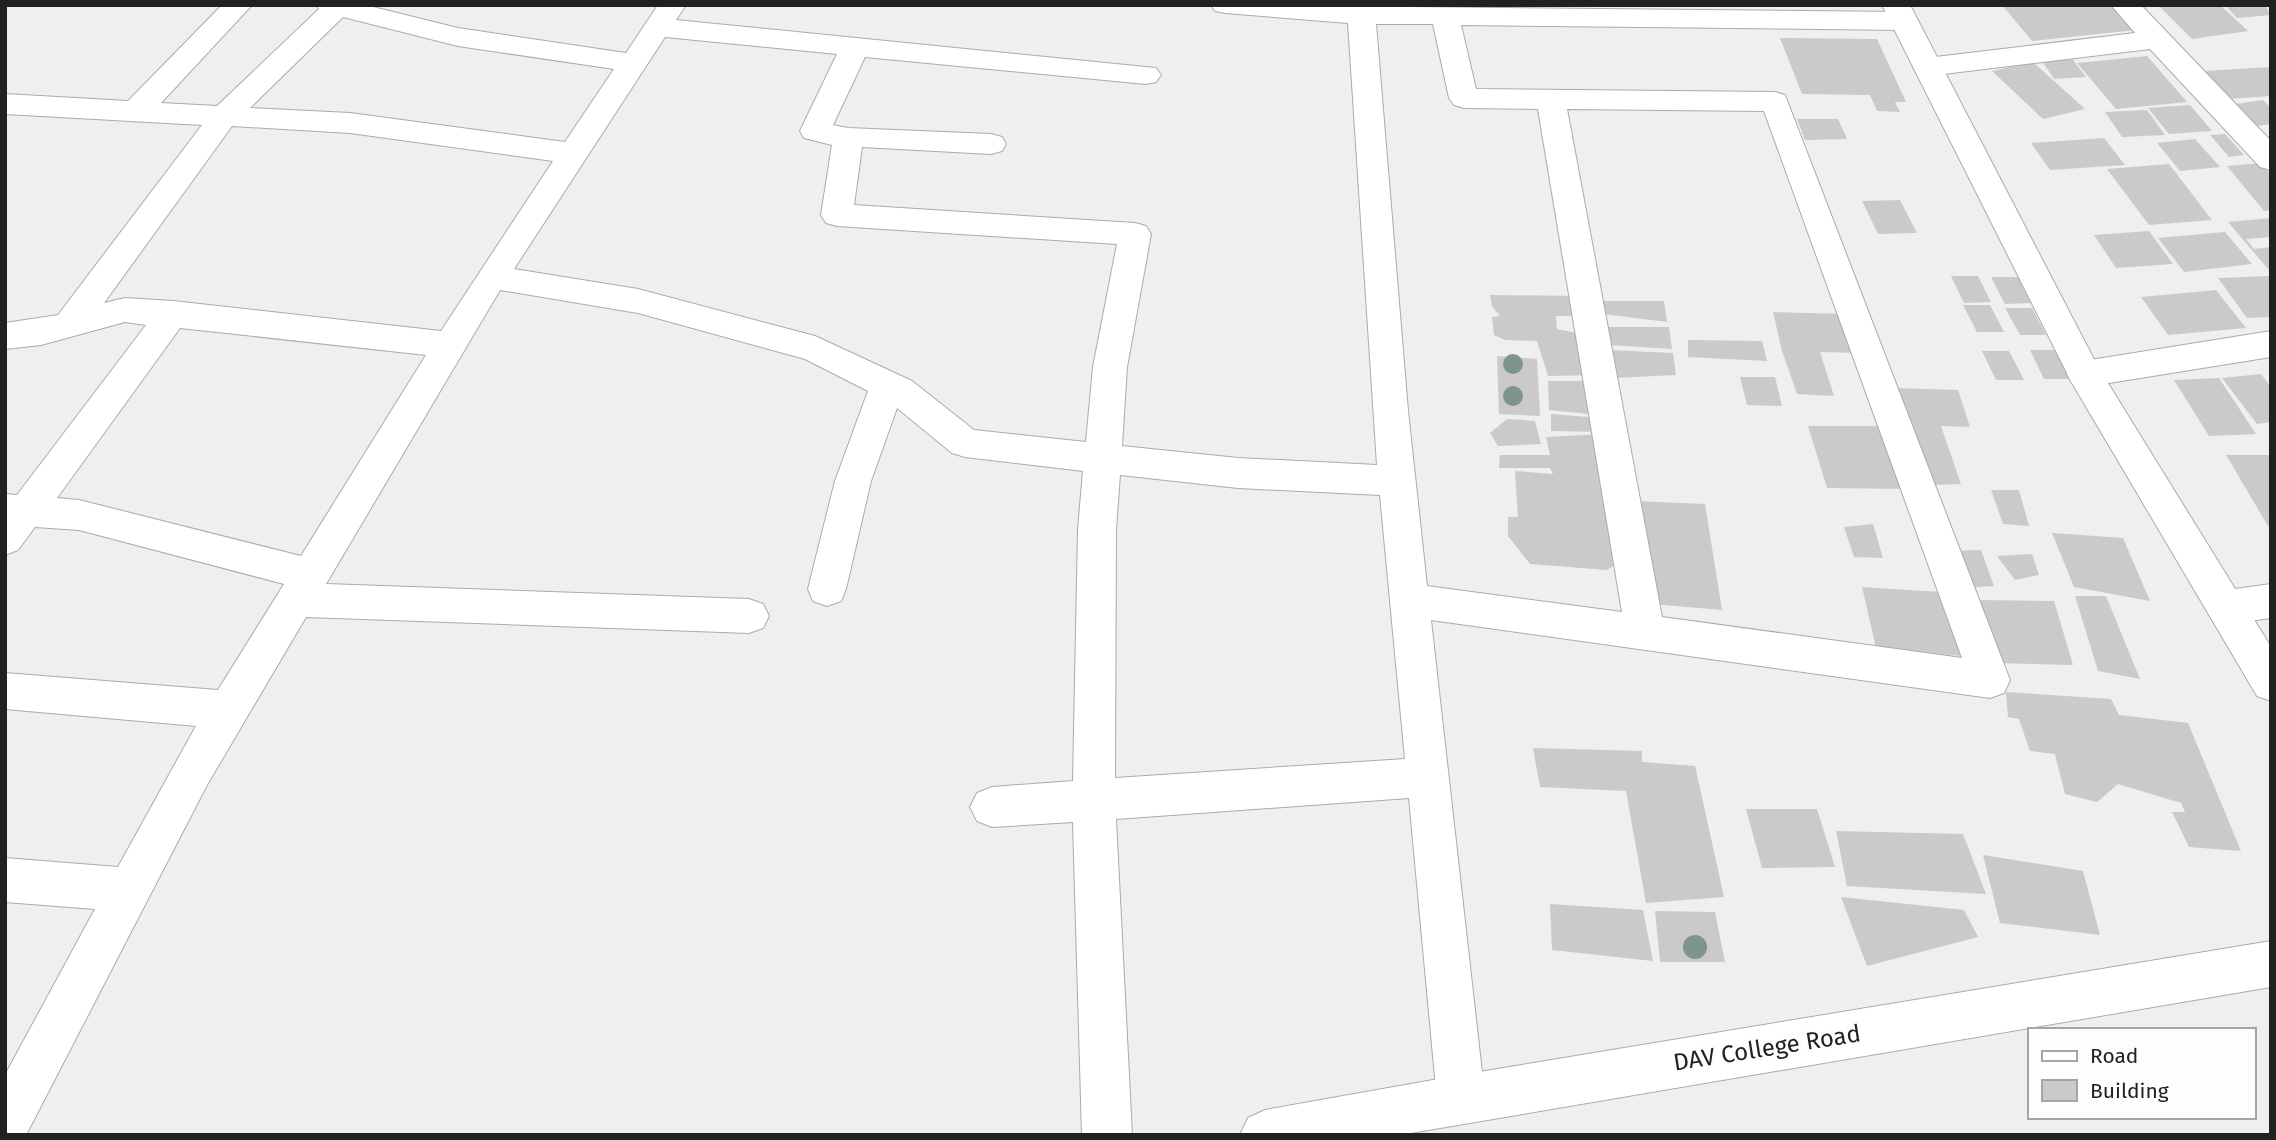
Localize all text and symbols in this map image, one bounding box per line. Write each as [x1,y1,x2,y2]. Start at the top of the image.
street label: DAV College Road [1671,1019,1863,1077]
legend [2028,1028,2255,1119]
text: Road [2090,1043,2138,1069]
text: Building [2090,1078,2169,1104]

